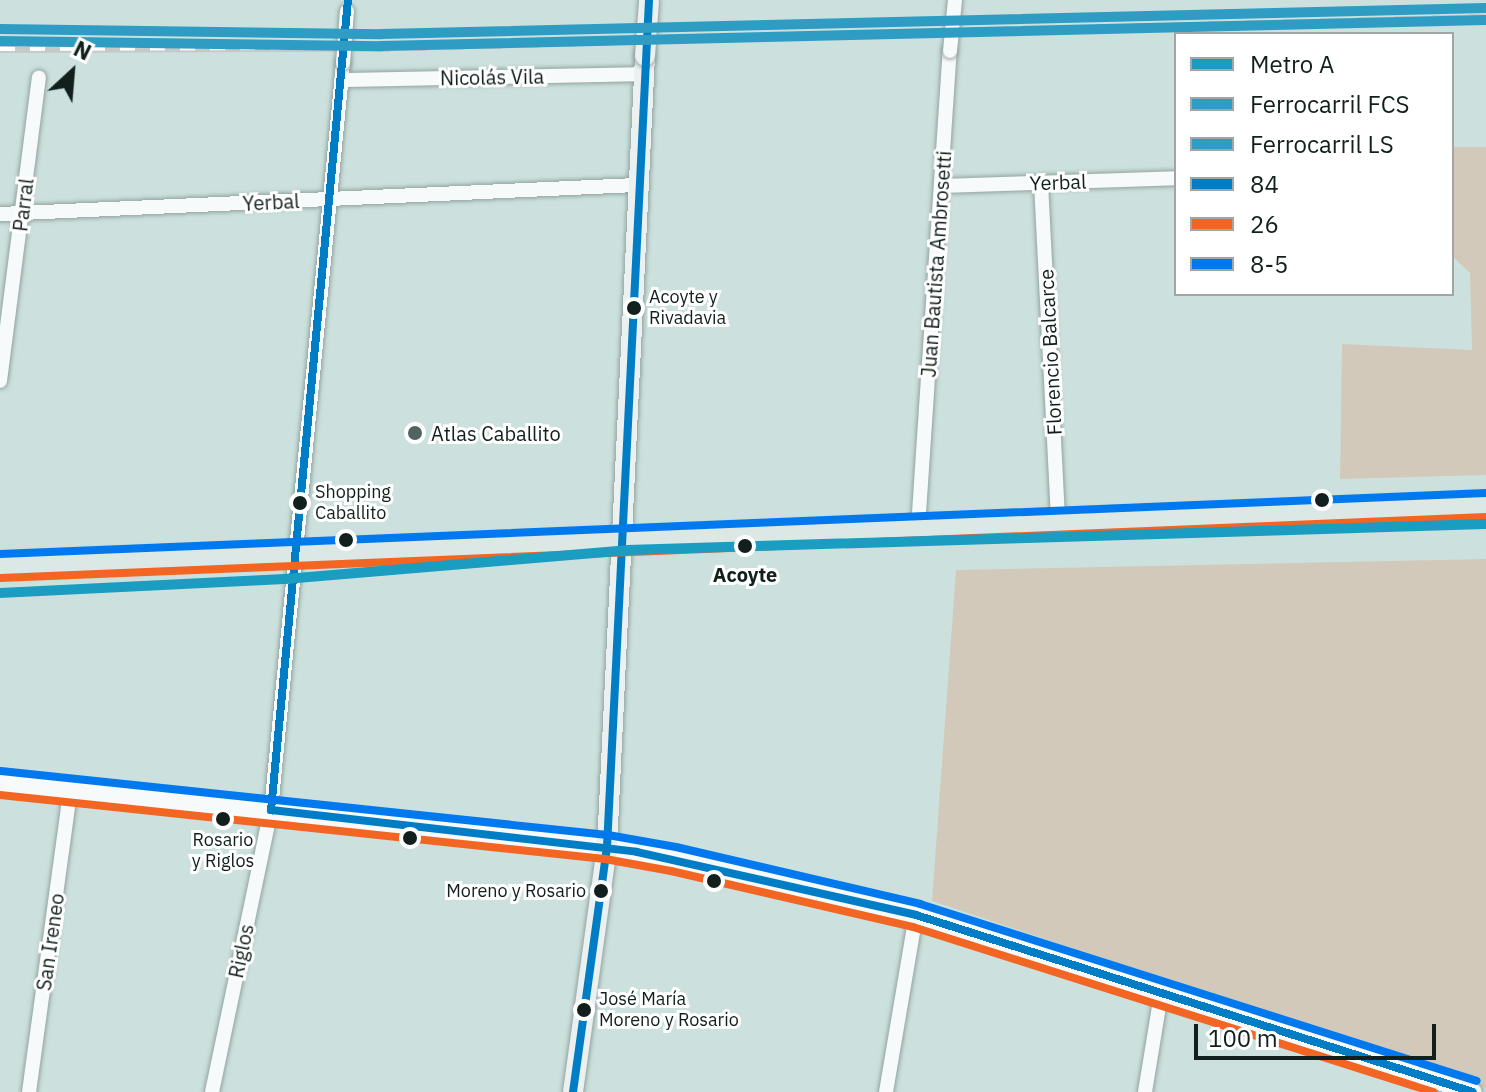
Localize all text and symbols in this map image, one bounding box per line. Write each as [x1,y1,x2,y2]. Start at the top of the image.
north arrow [32,32,112,112]
legend [1174,32,1454,296]
text: N [69,33,96,67]
text: Metro A [1250,48,1334,80]
street label: Nicolás Vila [440,64,544,90]
text: Ferrocarril FCS [1250,88,1409,120]
text: Ferrocarril LS [1250,128,1394,160]
street label: Juan Bautista Ambrosetti [916,150,956,378]
text: 84 [1250,168,1279,200]
street label: Yerbal [1029,169,1087,195]
street label: Parral [8,177,38,233]
street label: Yerbal [242,189,300,215]
text: 26 [1250,208,1279,240]
text: 8-5 [1250,248,1288,280]
street label: Florencio Balcarce [1034,268,1066,436]
place label: Acoyte y Rivadavia [649,287,726,330]
marker: Acoyte y Rivadavia [626,300,642,316]
place label: Atlas Caballito [431,421,561,445]
marker: Atlas Caballito [406,424,424,442]
place label: Shopping Caballito [315,482,391,524]
unlabelled marker [1314,492,1330,508]
marker: Shopping Caballito [292,495,308,511]
unlabelled marker [338,532,354,548]
marker: Acoyte [733,534,757,558]
place label: Acoyte [713,562,777,586]
marker: Rosario y Riglos [215,811,231,827]
place label: Rosario y Riglos [192,830,254,872]
unlabelled marker [402,830,418,846]
unlabelled marker [706,873,722,889]
place label: Moreno y Rosario [446,880,586,902]
marker: Moreno y Rosario [593,883,609,899]
street label: San Ireneo [31,892,69,992]
street label: Riglos [224,922,258,980]
place label: José María Moreno y Rosario [599,989,739,1032]
marker: José María Moreno y Rosario [576,1002,592,1018]
scale bar [1198,1008,1440,1058]
text: 100 m [1208,1022,1278,1054]

